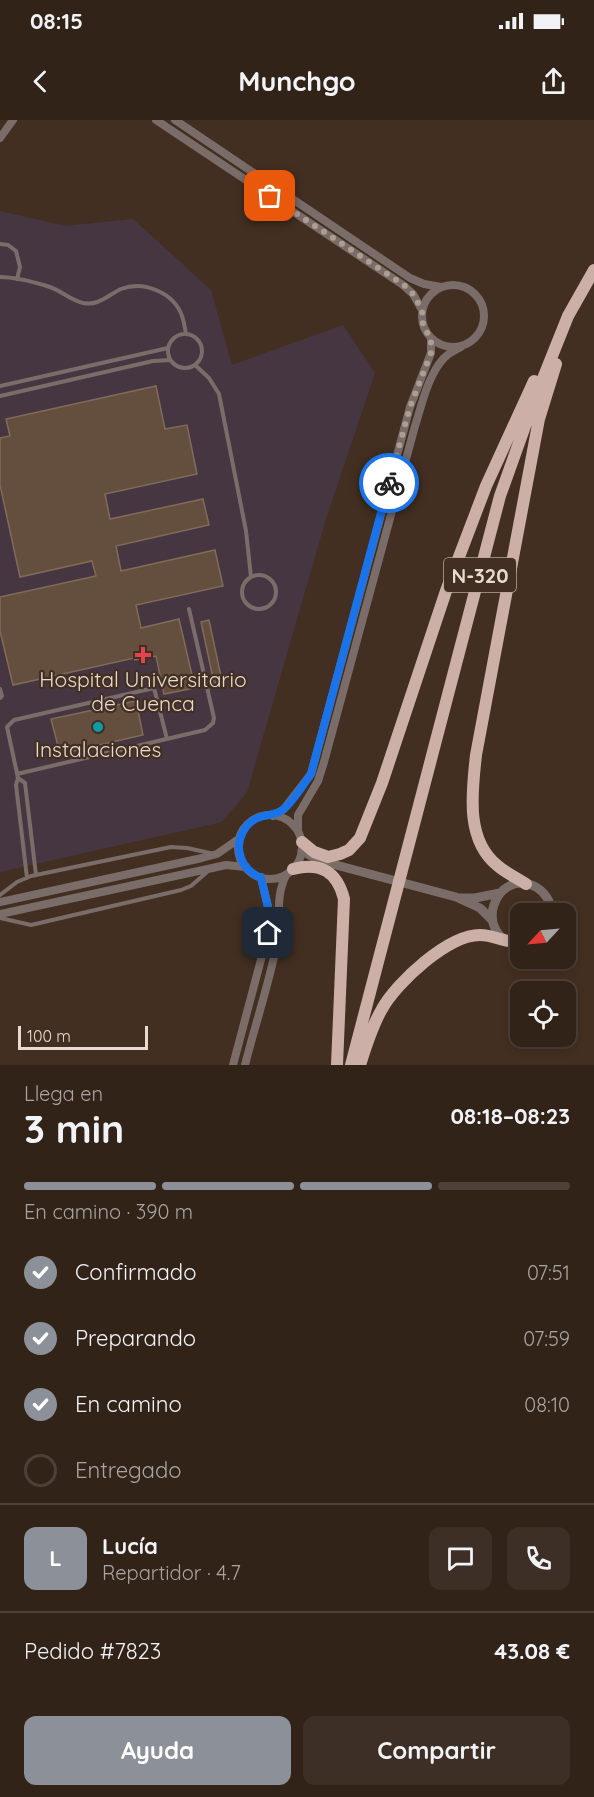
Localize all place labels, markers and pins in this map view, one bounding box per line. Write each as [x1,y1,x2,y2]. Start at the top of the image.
pin [244,170,295,221]
marker: Hospital Universitario de Cuenca [134,646,152,664]
place label: Hospital Universitario de Cuenca [39,666,247,716]
marker: Instalaciones [91,720,105,734]
place label: Instalaciones [35,736,161,762]
pin [242,907,293,958]

